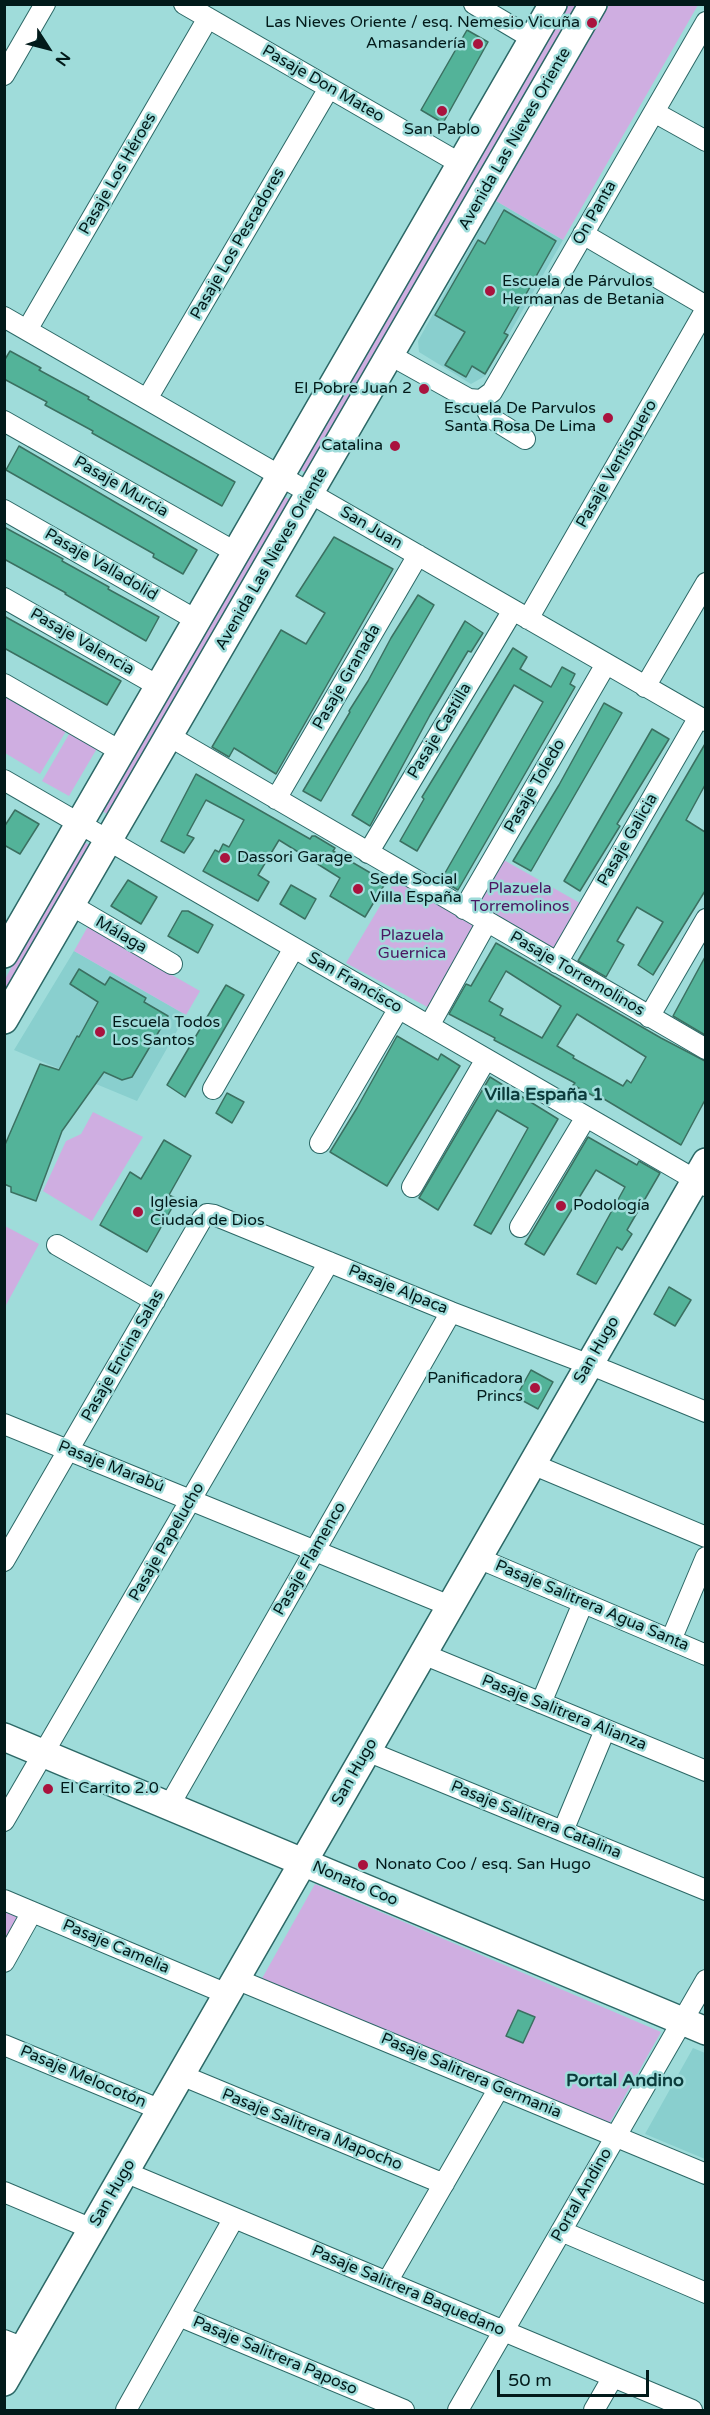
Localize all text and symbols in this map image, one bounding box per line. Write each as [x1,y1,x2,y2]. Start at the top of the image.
place label: Las Nieves Oriente / esq. Nemesio Vicuña [265,13,580,33]
marker: Las Nieves Oriente / esq. Nemesio Vicuña [585,16,599,30]
north arrow [18,18,78,78]
place label: Amasandería [366,34,466,54]
marker: Amasandería [471,37,485,51]
street label: Pasaje Don Mateo [259,41,387,127]
street label: Avenida Las Nieves Oriente [455,44,575,234]
text: N [51,47,74,70]
marker: San Pablo [435,104,449,118]
street label: Pasaje Los Héroes [75,110,161,238]
place label: San Pablo [404,120,480,140]
street label: Pasaje Los Pescadores [187,165,289,323]
street label: On Panta [569,178,621,248]
place label: Escuela de Párvulos Hermanas de Betania [502,272,664,310]
marker: Escuela de Párvulos Hermanas de Betania [483,284,497,298]
place label: El Pobre Juan 2 [294,379,412,399]
marker: El Pobre Juan 2 [417,382,431,396]
street label: Pasaje Ventisquero [573,397,661,531]
place label: Escuela De Parvulos Santa Rosa De Lima [444,399,596,437]
marker: Escuela De Parvulos Santa Rosa De Lima [601,411,615,425]
place label: Catalina [321,436,383,456]
marker: Catalina [388,439,402,453]
street label: Pasaje Murcia [70,452,172,522]
street label: Avenida Las Nieves Oriente [212,464,332,654]
street label: San Juan [336,503,406,553]
street label: Pasaje Valladolid [41,525,161,605]
street label: Pasaje Valencia [27,604,137,680]
street label: Pasaje Granada [309,621,385,733]
street label: Pasaje Castilla [404,680,476,782]
street label: Pasaje Toledo [501,736,569,836]
street label: Pasaje Galicia [594,790,662,890]
place label: Dassori Garage [237,848,353,868]
marker: Dassori Garage [218,851,232,865]
place label: Sede Social Villa España [370,870,462,908]
park label: Plazuela Torremolinos [470,879,570,917]
marker: Sede Social Villa España [351,882,365,896]
street label: Málaga [92,913,150,957]
park label: Plazuela Guernica [378,926,446,964]
street label: Pasaje Torremolinos [506,928,648,1020]
street label: San Francisco [305,948,405,1018]
place label: Escuela Todos Los Santos [112,1013,220,1051]
marker: Escuela Todos Los Santos [93,1025,107,1039]
district label: Villa España 1 [484,1084,604,1106]
place label: Iglesia Ciudad de Dios [150,1193,265,1231]
place label: Podología [573,1196,650,1216]
marker: Podología [554,1199,568,1213]
marker: Iglesia Ciudad de Dios [131,1205,145,1219]
street label: Pasaje Alpaca [345,1261,451,1319]
street label: Pasaje Encina Salas [78,1287,168,1425]
street label: San Hugo [570,1313,624,1387]
place label: Panificadora Princs [427,1369,523,1407]
marker: Panificadora Princs [528,1381,542,1395]
street label: Pasaje Marabú [55,1437,167,1497]
street label: Pasaje Papelucho [125,1479,209,1605]
street label: Pasaje Flamenco [270,1499,350,1619]
street label: Pasaje Salitrera Agua Santa [492,1556,692,1656]
street label: Pasaje Salitrera Alianza [479,1671,649,1755]
street label: San Hugo [328,1735,382,1809]
street label: Pasaje Salitrera Catalina [448,1777,624,1863]
place label: El Carrito 2.0 [60,1779,159,1799]
marker: El Carrito 2.0 [41,1782,55,1796]
place label: Nonato Coo / esq. San Hugo [375,1855,591,1875]
street label: Nonato Coo [309,1857,401,1911]
marker: Nonato Coo / esq. San Hugo [356,1858,370,1872]
street label: Pasaje Camelia [60,1916,172,1978]
street label: Pasaje Salitrera Germania [378,2029,564,2123]
street label: Pasaje Melocotón [17,2042,149,2112]
district label: Portal Andino [566,2070,684,2092]
street label: Pasaje Salitrera Mapocho [219,2085,405,2175]
street label: Portal Andino [547,2145,617,2245]
street label: San Hugo [86,2156,140,2230]
street label: Pasaje Salitrera Baquedano [309,2242,507,2340]
street label: Pasaje Salitrera Paposo [190,2313,360,2399]
scale bar [500,2358,652,2396]
text: 50 m [508,2369,552,2391]

